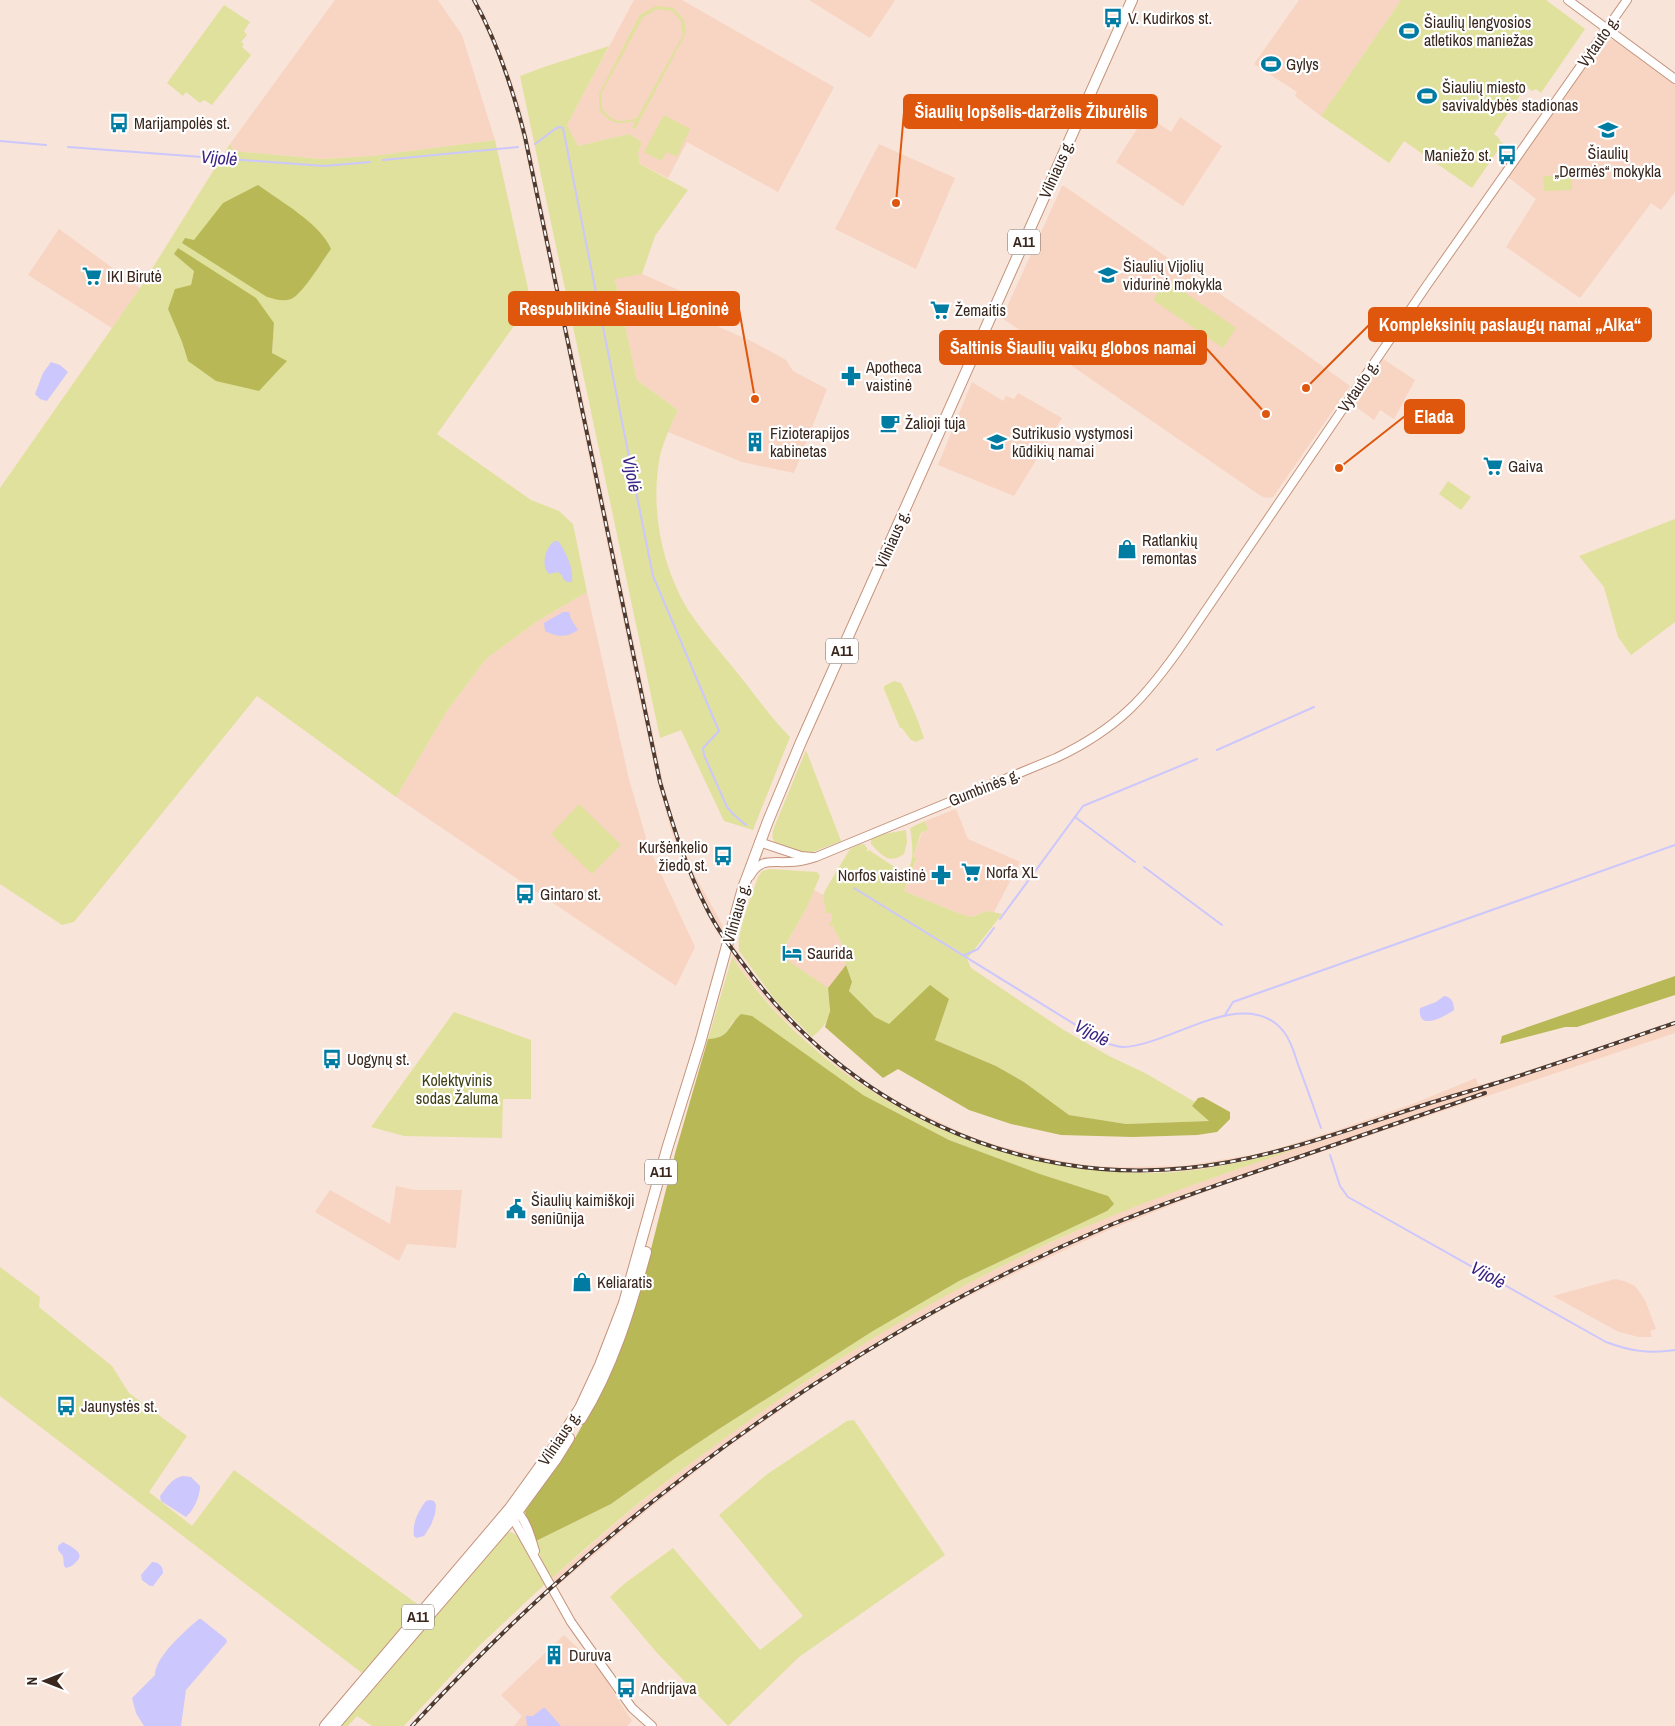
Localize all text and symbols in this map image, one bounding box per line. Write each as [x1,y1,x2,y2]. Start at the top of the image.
bus stop icon: V. Kudirkos st. [1102,7,1124,29]
place label: V. Kudirkos st. [1128,7,1212,29]
place label: Šiaulių lengvosios atletikos maniežas [1424,11,1533,51]
street label: Vytauto g. [1572,11,1624,71]
sports icon: Šiaulių lengvosios atletikos maniežas [1398,20,1420,42]
sports icon: Gylys [1260,53,1282,75]
place label: Gylys [1286,53,1319,75]
place label: Šiaulių miesto savivaldybės stadionas [1442,76,1578,116]
sports icon: Šiaulių miesto savivaldybės stadionas [1416,85,1438,107]
callout: Šiaulių lopšelis-darželis Žiburėlis [904,95,1157,128]
text: Šiaulių lopšelis-darželis Žiburėlis [915,99,1148,124]
bus stop icon: Marijampolės st. [108,112,130,134]
place label: Marijampolės st. [134,112,230,134]
school or university icon: Šiaulių „Dermės“ mokykla [1597,119,1619,141]
street label: Vilniaus g. [1033,136,1079,202]
place label: Šiaulių „Dermės“ mokykla [1555,142,1662,182]
water label: Vijolė [200,144,238,171]
place label: Maniežo st. [1424,144,1492,166]
bus stop icon: Maniežo st. [1496,144,1518,166]
road number: A11 [1008,230,1040,254]
place label: Šiaulių Vijolių vidurinė mokykla [1123,255,1223,295]
school or university icon: Šiaulių Vijolių vidurinė mokykla [1097,264,1119,286]
supermarket icon: IKI Birutė [81,265,103,287]
place label: IKI Birutė [107,265,162,287]
callout: Respublikinė Šiaulių Ligoninė [509,292,739,325]
text: Respublikinė Šiaulių Ligoninė [519,296,729,321]
supermarket icon: Žemaitis [929,299,951,321]
place label: Žemaitis [955,299,1006,321]
callout: Kompleksinių paslaugų namai „Alka“ [1369,308,1651,341]
text: Kompleksinių paslaugų namai „Alka“ [1379,312,1641,337]
callout: Šaltinis Šiaulių vaikų globos namai [940,331,1206,364]
text: Šaltinis Šiaulių vaikų globos namai [950,335,1196,360]
place label: Apotheca vaistinė [865,356,922,396]
street label: Vytauto g. [1332,356,1384,416]
pharmacy icon: Apotheca vaistinė [840,365,862,387]
callout: Elada [1405,400,1464,433]
text: Elada [1414,404,1454,429]
cafe icon: Žalioji tuja [879,412,901,434]
place label: Žalioji tuja [905,412,966,434]
place label: Fizioterapijos kabinetas [770,422,850,462]
place label: Sutrikusio vystymosi kūdikių namai [1012,422,1133,462]
building icon: Fizioterapijos kabinetas [744,431,766,453]
school or university icon: Sutrikusio vystymosi kūdikių namai [986,431,1008,453]
water label: Vijolė [617,454,648,494]
supermarket icon: Gaiva [1482,455,1504,477]
place label: Gaiva [1508,455,1544,477]
street label: Vilniaus g. [869,506,915,572]
place label: Ratlankių remontas [1142,529,1198,569]
shop icon: Ratlankių remontas [1116,538,1138,560]
road number: A11 [826,638,858,664]
street label: Gumbinės g. [945,763,1023,811]
place label: Kuršėnkelio žiedo st. [639,836,708,876]
bus stop icon: Kuršėnkelio žiedo st. [712,845,734,867]
supermarket icon: Norfa XL [960,861,982,883]
place label: Norfa XL [986,861,1038,883]
place label: Norfos vaistinė [838,864,926,886]
pharmacy icon: Norfos vaistinė [930,864,952,886]
street label: Vilniaus g. [717,880,755,946]
bus stop icon: Gintaro st. [514,883,536,905]
place label: Gintaro st. [540,883,601,905]
hotel icon: Saurida [781,942,803,964]
place label: Saurida [807,942,854,964]
water label: Vijolė [1070,1013,1114,1052]
bus stop icon: Uogynų st. [321,1048,343,1070]
place label: Uogynų st. [347,1048,410,1070]
park label: Kolektyvinis sodas Žaluma [416,1069,499,1109]
road number: A11 [645,1160,677,1184]
place label: Šiaulių kaimiškoji seniūnija [531,1189,635,1229]
public building icon: Šiaulių kaimiškoji seniūnija [505,1198,527,1220]
water label: Vijolė [1466,1255,1510,1294]
shop icon: Keliaratis [571,1271,593,1293]
place label: Keliaratis [597,1271,652,1293]
bus stop icon: Jaunystės st. [55,1395,77,1417]
place label: Jaunystės st. [81,1395,158,1417]
street label: Vilniaus g. [533,1406,585,1470]
road number: A11 [402,1604,434,1630]
building icon: Duruva [543,1644,565,1666]
place label: Duruva [569,1644,612,1666]
north arrow [20,1656,70,1706]
text: N [23,1677,41,1685]
bus stop icon: Andrijava [615,1677,637,1699]
place label: Andrijava [640,1677,697,1699]

